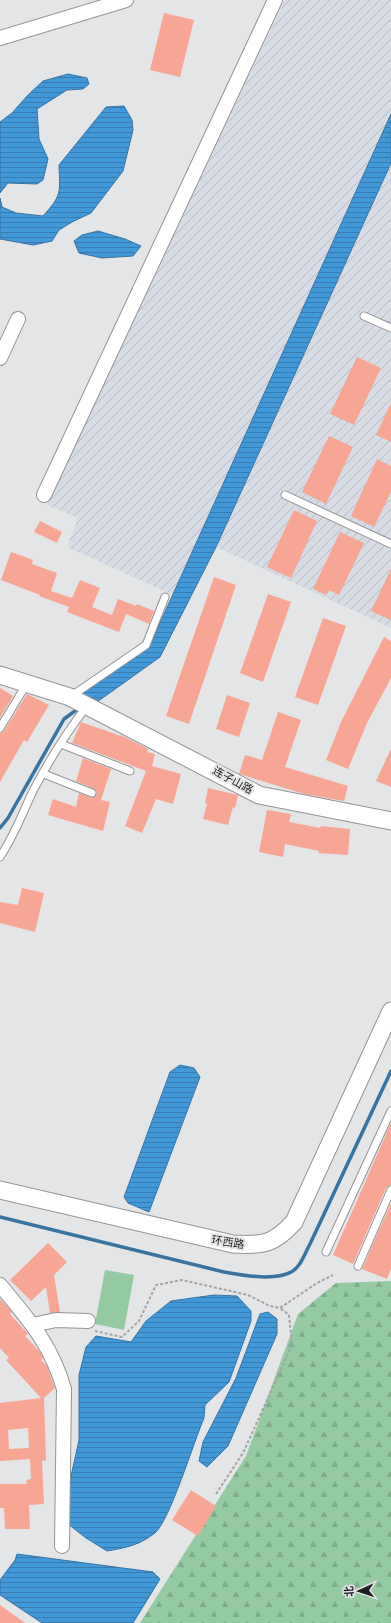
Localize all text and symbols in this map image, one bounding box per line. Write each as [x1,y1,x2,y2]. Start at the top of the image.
street label: 连子山路 [210,763,256,797]
street label: 环西路 [211,1233,245,1251]
north arrow [339,1571,379,1611]
text: 北 [342,1586,356,1597]

